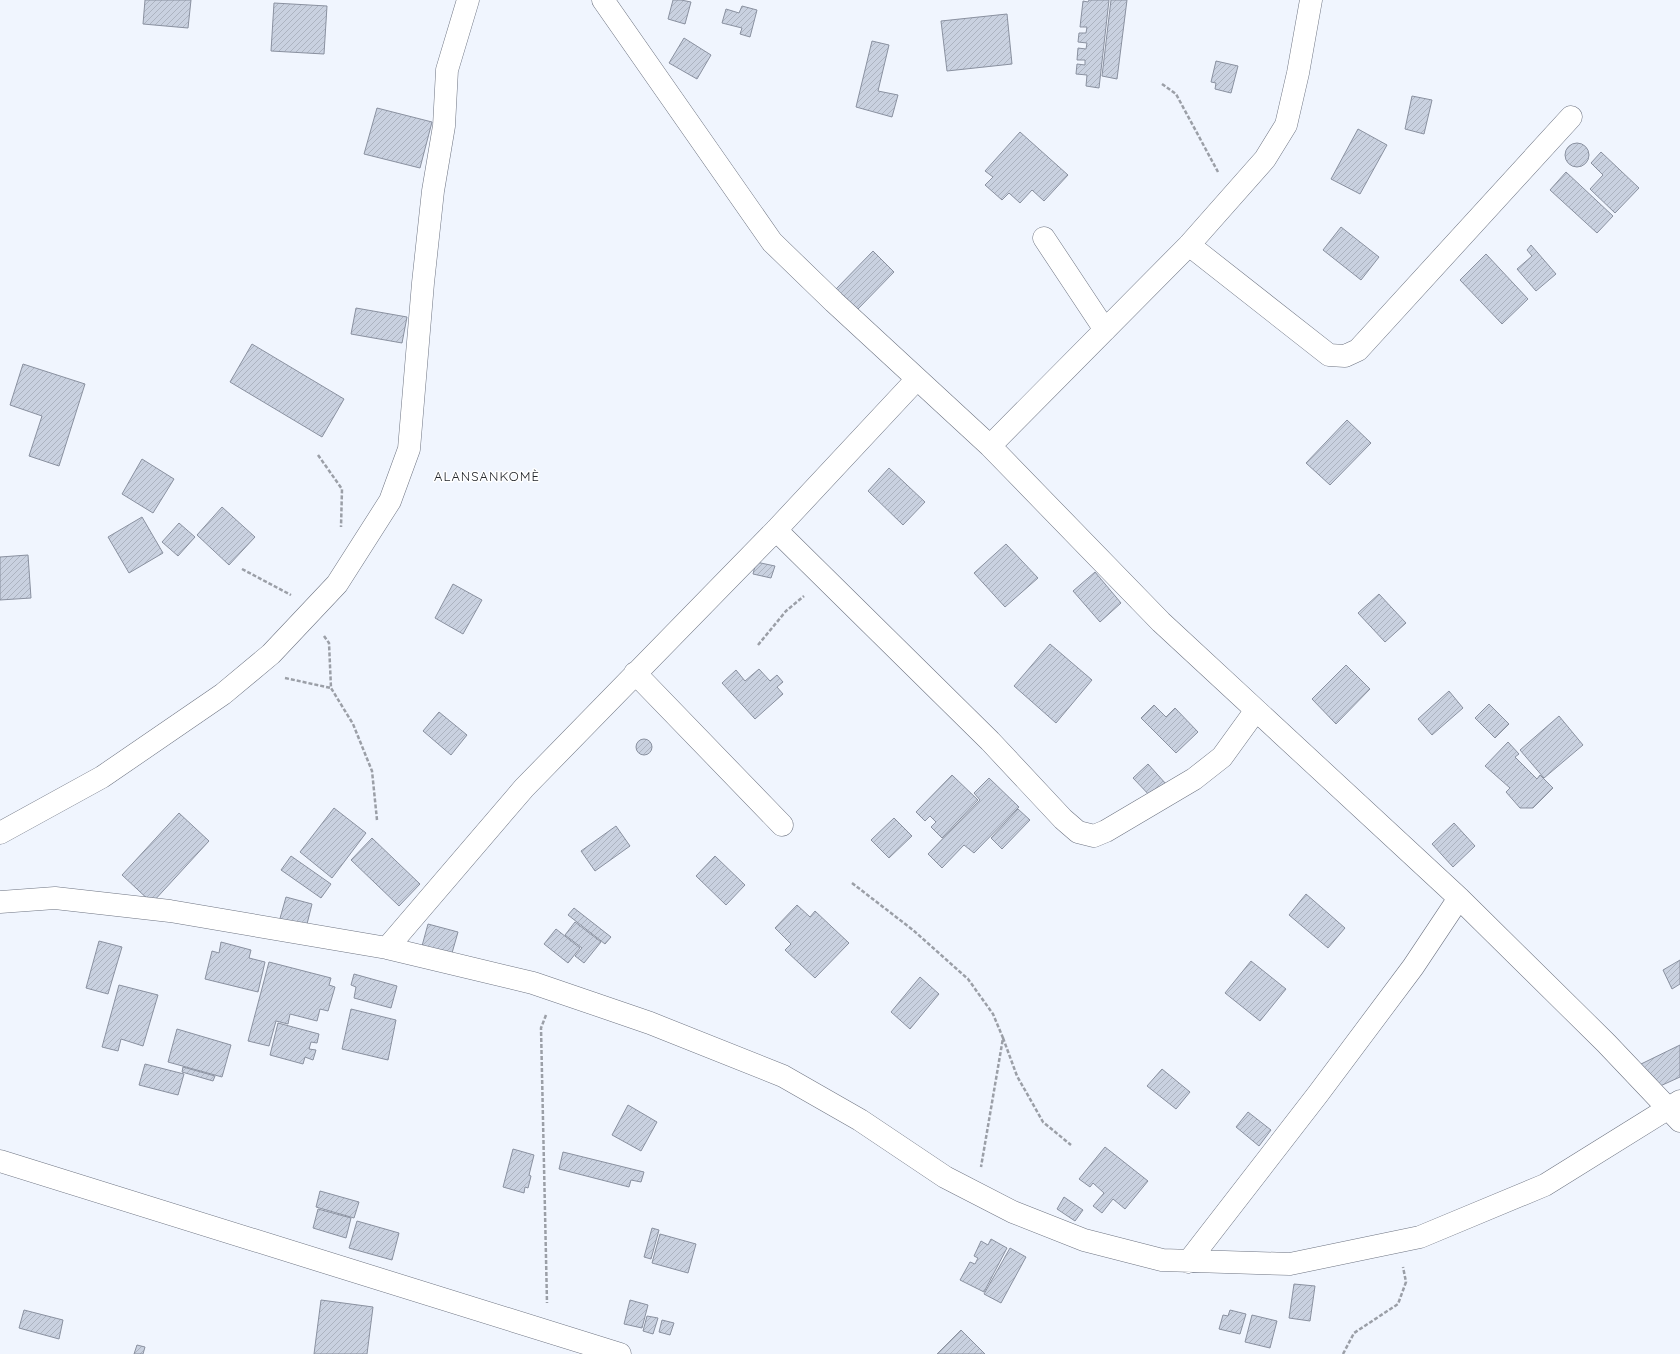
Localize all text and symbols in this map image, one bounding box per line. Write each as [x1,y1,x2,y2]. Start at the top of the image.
district label: ALANSANKOMÈ [434,468,540,484]

